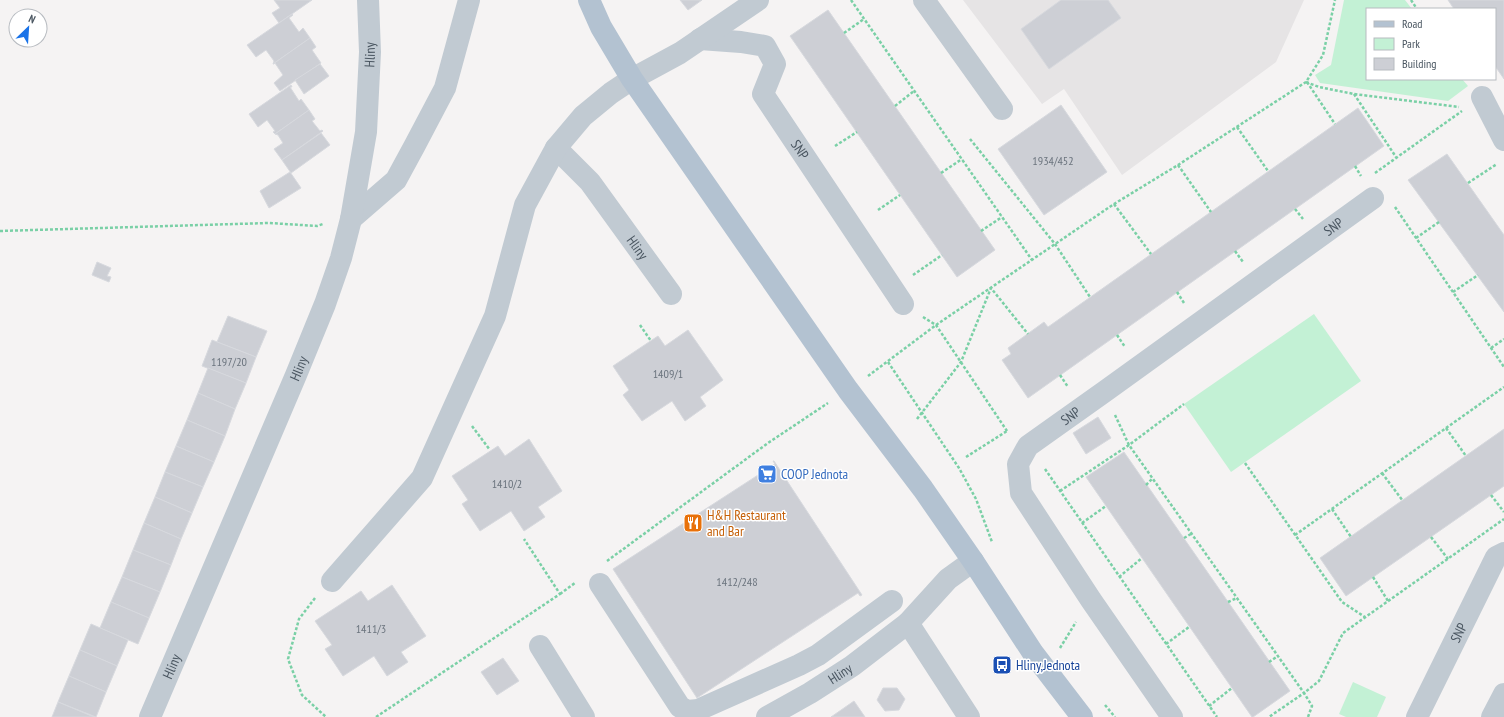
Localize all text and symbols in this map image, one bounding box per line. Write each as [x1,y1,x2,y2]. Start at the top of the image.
north arrow [8,8,48,48]
legend [1366,8,1496,80]
text: N [27,11,38,27]
text: Road [1402,16,1422,31]
text: Park [1402,36,1420,51]
street label: Hliny [360,41,379,68]
text: Building [1402,56,1437,71]
street label: SNP [787,136,813,163]
house number: 1934/452 [1032,153,1074,168]
street label: SNP [1320,213,1347,240]
street label: Hliny [623,232,653,264]
street label: Hliny [286,353,312,384]
house number: 1197/20 [211,354,247,369]
house number: 1409/1 [653,366,683,381]
street label: SNP [1057,403,1084,429]
supermarket icon: COOP Jednota [756,463,778,485]
place label: COOP Jednota [781,465,848,483]
house number: 1410/2 [492,476,522,491]
place label: H&H Restaurant and Bar [707,506,786,540]
restaurant icon: H&H Restaurant and Bar [682,512,704,534]
house number: 1412/248 [716,574,758,589]
street label: SNP [1446,620,1471,646]
house number: 1411/3 [356,621,386,636]
street label: Hliny [158,651,185,682]
bus stop icon: Hliny,Jednota [991,654,1013,676]
place label: Hliny,Jednota [1016,656,1080,674]
street label: Hliny [825,659,856,688]

